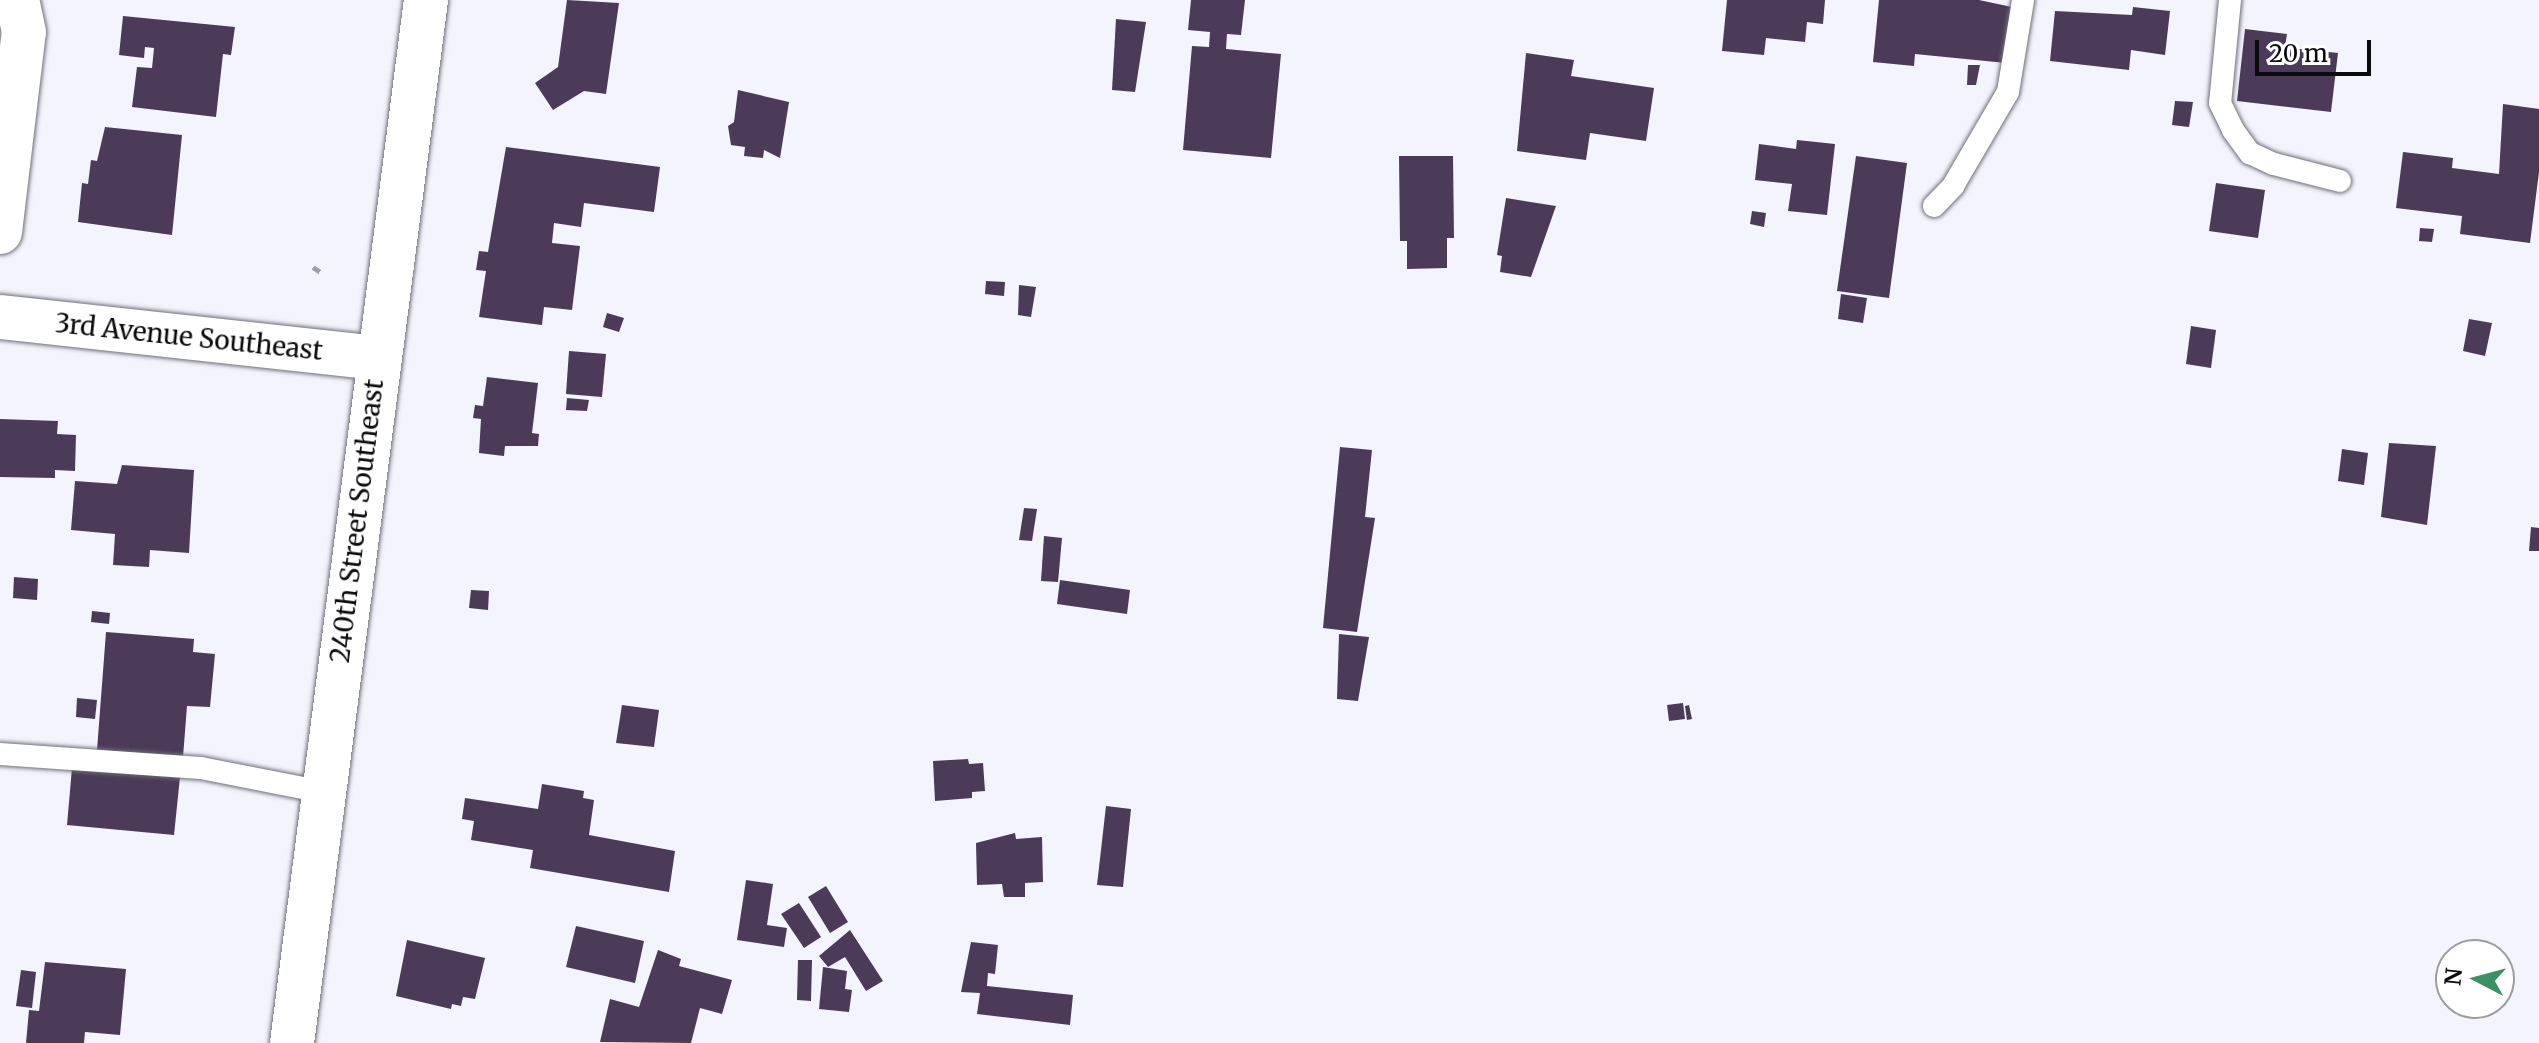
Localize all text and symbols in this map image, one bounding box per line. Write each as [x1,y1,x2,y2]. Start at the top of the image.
scale bar [2259,24,2375,74]
text: 20 m [2269,38,2328,69]
street label: 3rd Avenue Southeast [54,307,324,367]
street label: 240th Street Southeast [324,377,390,665]
north arrow [2435,939,2515,1019]
text: N [2438,967,2468,987]

